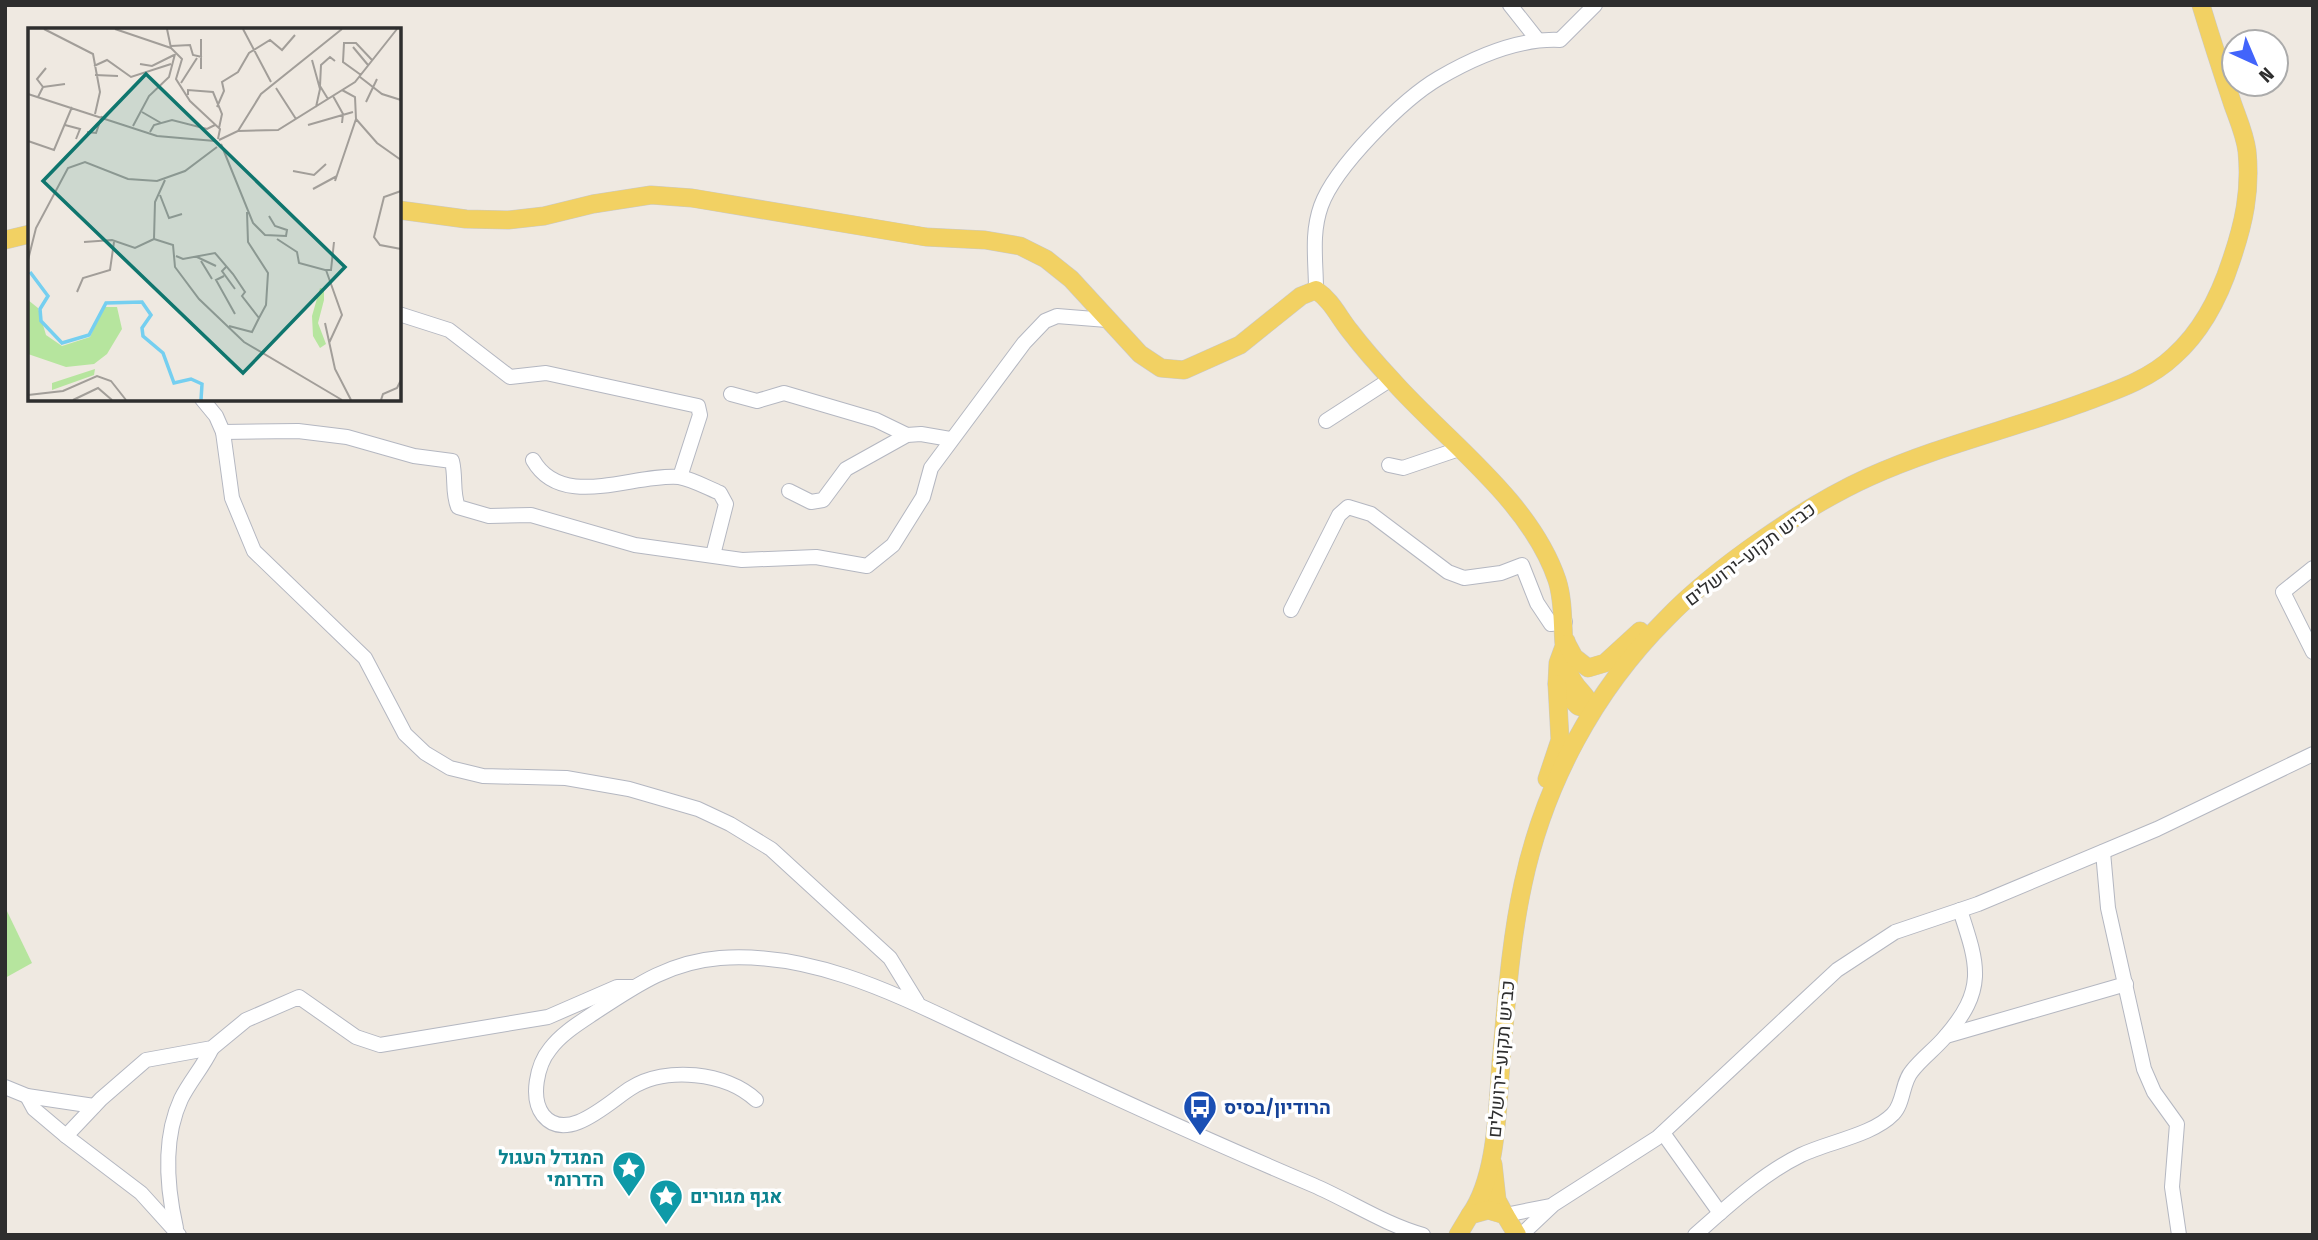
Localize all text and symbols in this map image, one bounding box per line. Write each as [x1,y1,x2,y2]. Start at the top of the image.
inset map [28,28,401,401]
north arrow [2220,28,2290,98]
text: N [2254,63,2279,87]
street label: כביש תקוע–ירושלים [1680,497,1820,611]
street label: כביש תקוע–ירושלים [1483,979,1519,1139]
bus stop icon: הרודיון/בסיס [1181,1088,1219,1137]
place label: הרודיון/בסיס [1224,1096,1331,1119]
place label: המגדל העגול הדרומי [498,1146,604,1191]
place icon: המגדל העגול הדרומי [610,1149,648,1198]
place icon: אגף מגורים [647,1177,685,1226]
place label: אגף מגורים [690,1185,782,1208]

